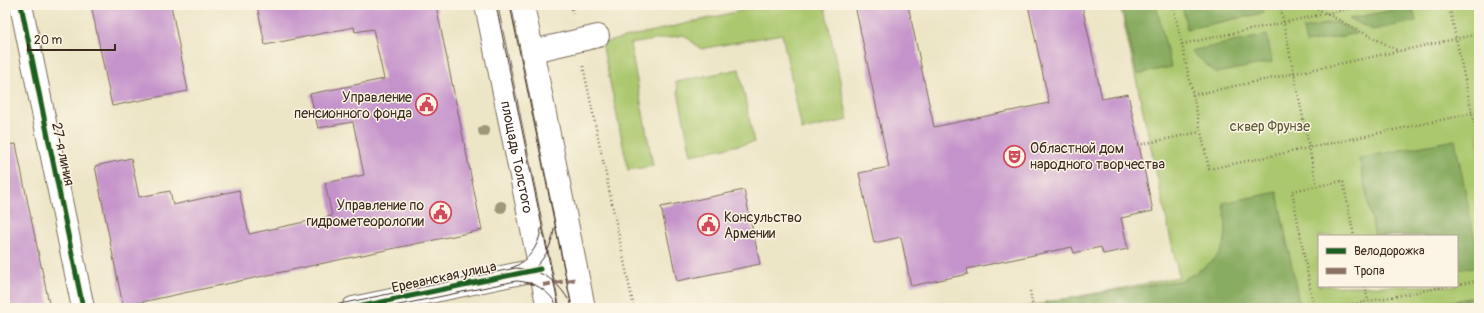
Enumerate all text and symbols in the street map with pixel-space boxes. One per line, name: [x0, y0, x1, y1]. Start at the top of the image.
scale bar: [28, 26, 115, 52]
text: 20 m: [34, 33, 63, 48]
place label: Управление пенсионного фонда: [294, 89, 412, 122]
public building icon: Управление пенсионного фонда: [414, 92, 440, 118]
street label: площадь Толстого: [497, 99, 537, 215]
park label: сквер Фрунзе: [1230, 118, 1310, 135]
street label: 27-я линия: [48, 121, 78, 187]
place label: Областной дом народного творчества: [1030, 140, 1165, 173]
theatre icon: Областной дом народного творчества: [1001, 143, 1027, 169]
place label: Управление по гидрометеорологии: [307, 197, 424, 230]
public building icon: Управление по гидрометеорологии: [427, 200, 453, 226]
place label: Консульство Армении: [724, 209, 802, 242]
public building icon: Консульство Армении: [695, 212, 721, 238]
legend: [1318, 235, 1458, 287]
text: Велодорожка: [1354, 244, 1425, 259]
street label: Ереванская улица: [390, 258, 498, 296]
text: Тропа: [1354, 264, 1385, 279]

